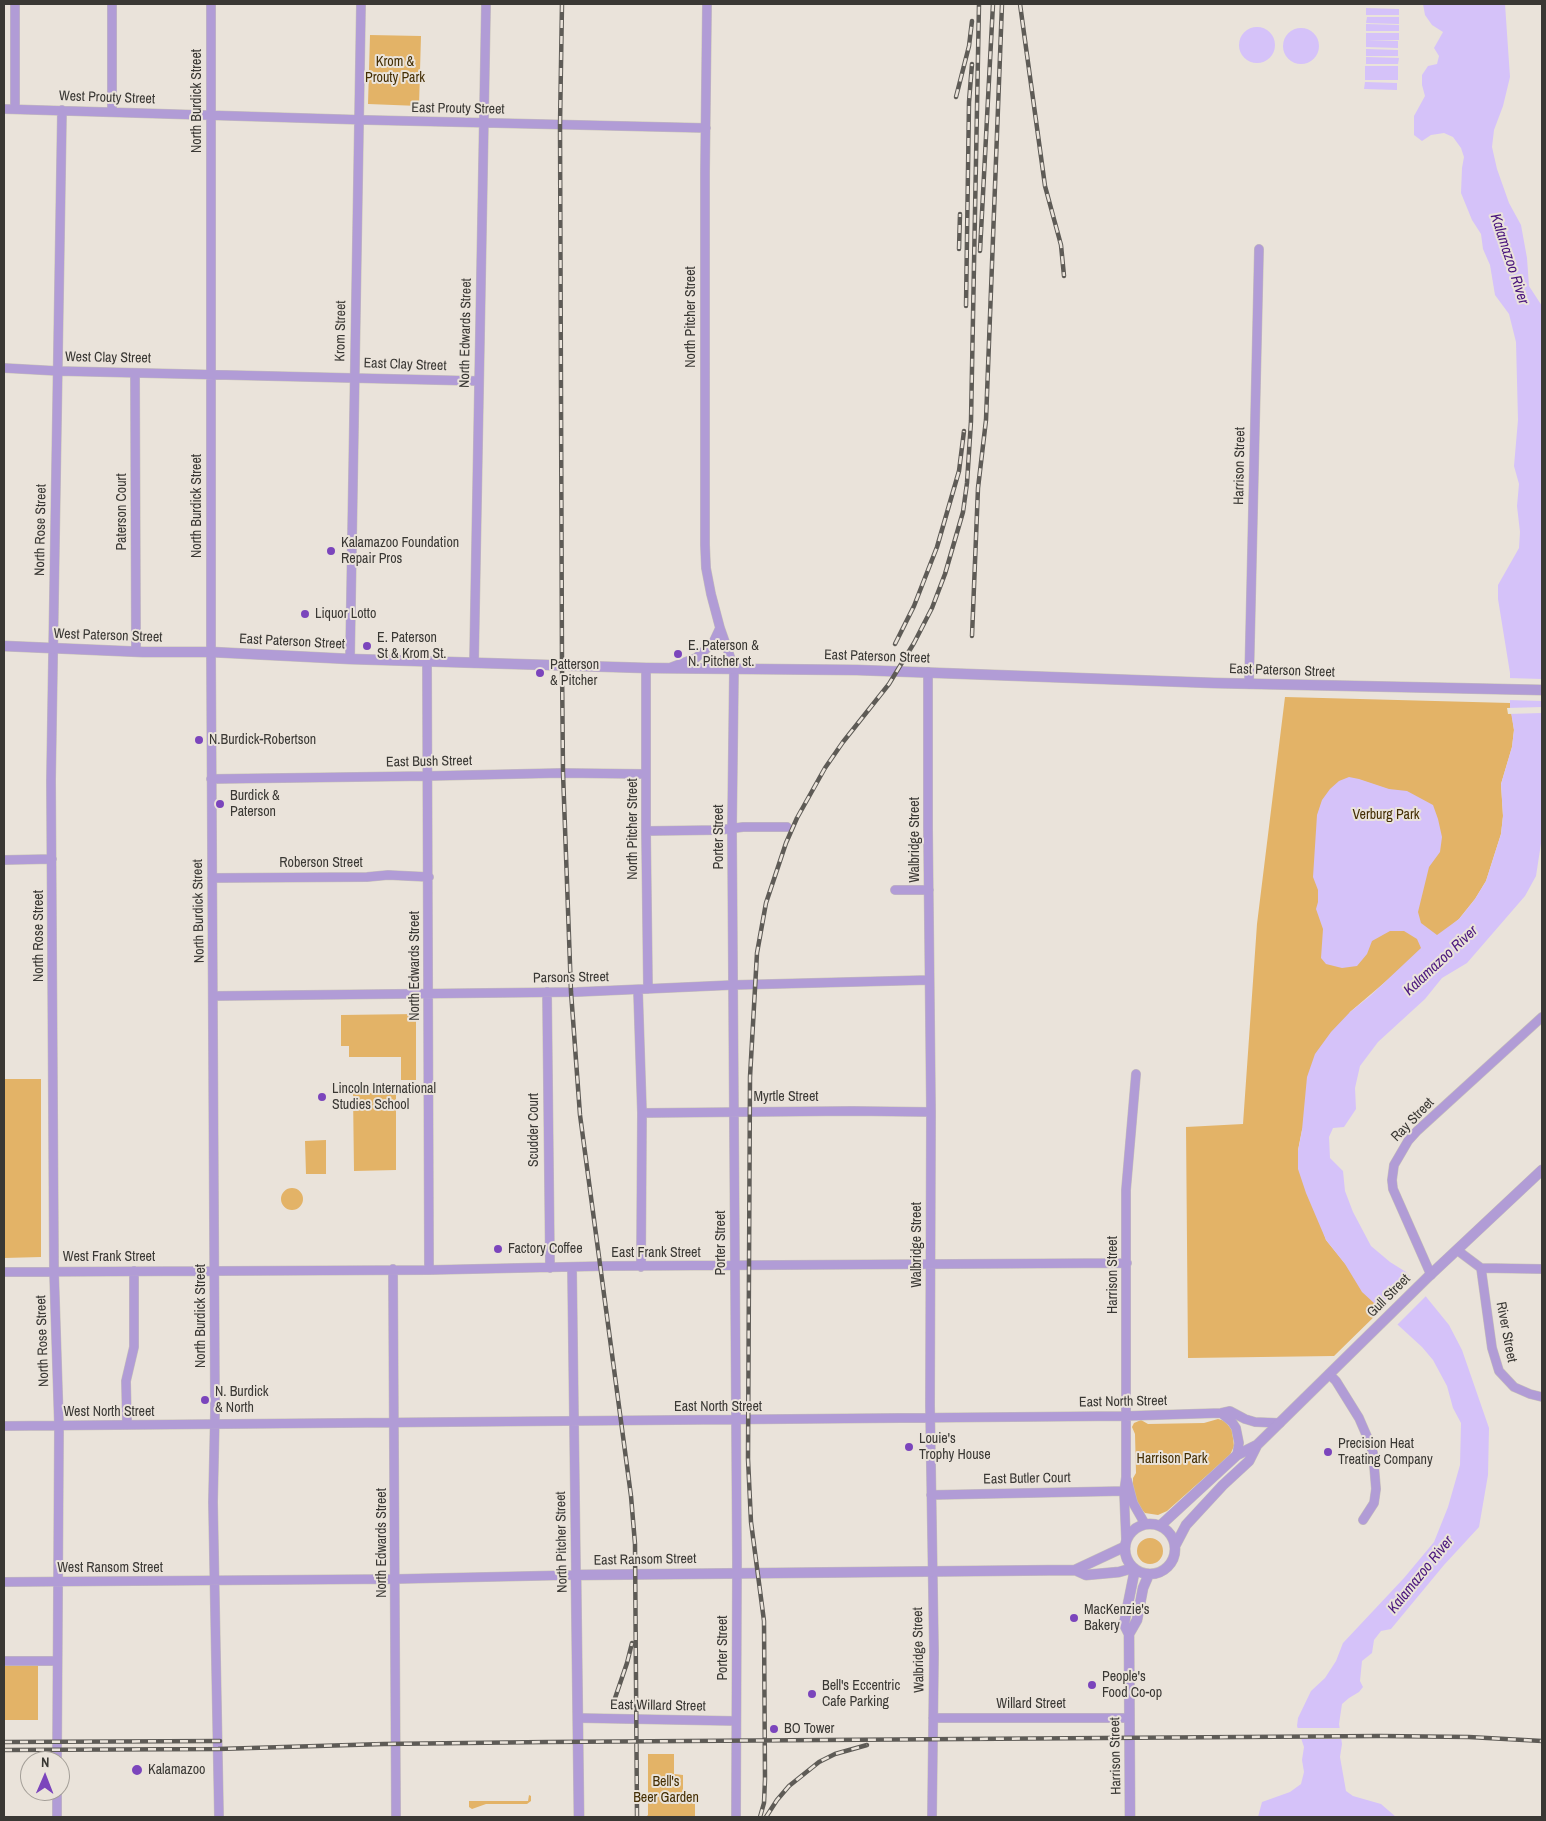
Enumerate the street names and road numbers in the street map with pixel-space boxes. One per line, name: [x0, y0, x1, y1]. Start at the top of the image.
street label: North Burdick Street: [189, 49, 205, 153]
street label: West Prouty Street: [59, 88, 155, 108]
street label: East Prouty Street: [411, 100, 505, 118]
street label: North Pitcher Street: [683, 266, 699, 368]
street label: North Edwards Street: [457, 278, 475, 388]
street label: Krom Street: [332, 300, 350, 362]
street label: West Clay Street: [65, 349, 151, 367]
street label: East Clay Street: [363, 355, 447, 375]
street label: Harrison Street: [1231, 427, 1249, 505]
street label: North Burdick Street: [189, 454, 205, 558]
street label: Paterson Court: [114, 473, 130, 551]
street label: North Rose Street: [32, 484, 50, 576]
street label: West Paterson Street: [53, 626, 163, 646]
street label: East Paterson Street: [239, 631, 345, 653]
street label: East Paterson Street: [824, 647, 930, 667]
street label: East Paterson Street: [1229, 661, 1335, 681]
street label: East Bush Street: [386, 753, 472, 771]
street label: North Pitcher Street: [625, 778, 641, 880]
street label: Walbridge Street: [907, 797, 923, 883]
street label: Porter Street: [711, 804, 727, 870]
street label: Roberson Street: [279, 855, 363, 871]
street label: North Burdick Street: [190, 859, 208, 963]
street label: North Rose Street: [31, 890, 47, 982]
street label: North Edwards Street: [407, 911, 423, 1021]
street label: Parsons Street: [533, 969, 609, 987]
street label: Myrtle Street: [753, 1089, 819, 1105]
street label: Scudder Court: [526, 1093, 542, 1167]
street label: Ray Street: [1388, 1095, 1438, 1145]
street label: Walbridge Street: [909, 1202, 925, 1288]
street label: Porter Street: [713, 1210, 729, 1276]
street label: Harrison Street: [1105, 1236, 1121, 1314]
street label: East Frank Street: [611, 1245, 701, 1261]
street label: West Frank Street: [63, 1249, 155, 1265]
street label: North Burdick Street: [193, 1264, 209, 1368]
street label: Gull Street: [1364, 1271, 1414, 1321]
street label: North Rose Street: [33, 1295, 53, 1387]
street label: River Street: [1492, 1300, 1520, 1364]
street label: East North Street: [1079, 1393, 1167, 1411]
street label: East North Street: [674, 1399, 762, 1415]
street label: West North Street: [63, 1404, 155, 1420]
street label: East Butler Court: [983, 1470, 1071, 1488]
street label: North Edwards Street: [374, 1488, 390, 1598]
street label: North Pitcher Street: [553, 1491, 571, 1593]
street label: East Ransom Street: [593, 1551, 697, 1569]
street label: West Ransom Street: [57, 1560, 163, 1576]
street label: Walbridge Street: [910, 1607, 928, 1693]
street label: Porter Street: [715, 1615, 731, 1681]
street label: Willard Street: [996, 1696, 1066, 1712]
street label: East Willard Street: [610, 1697, 706, 1715]
street label: Harrison Street: [1107, 1717, 1125, 1795]

